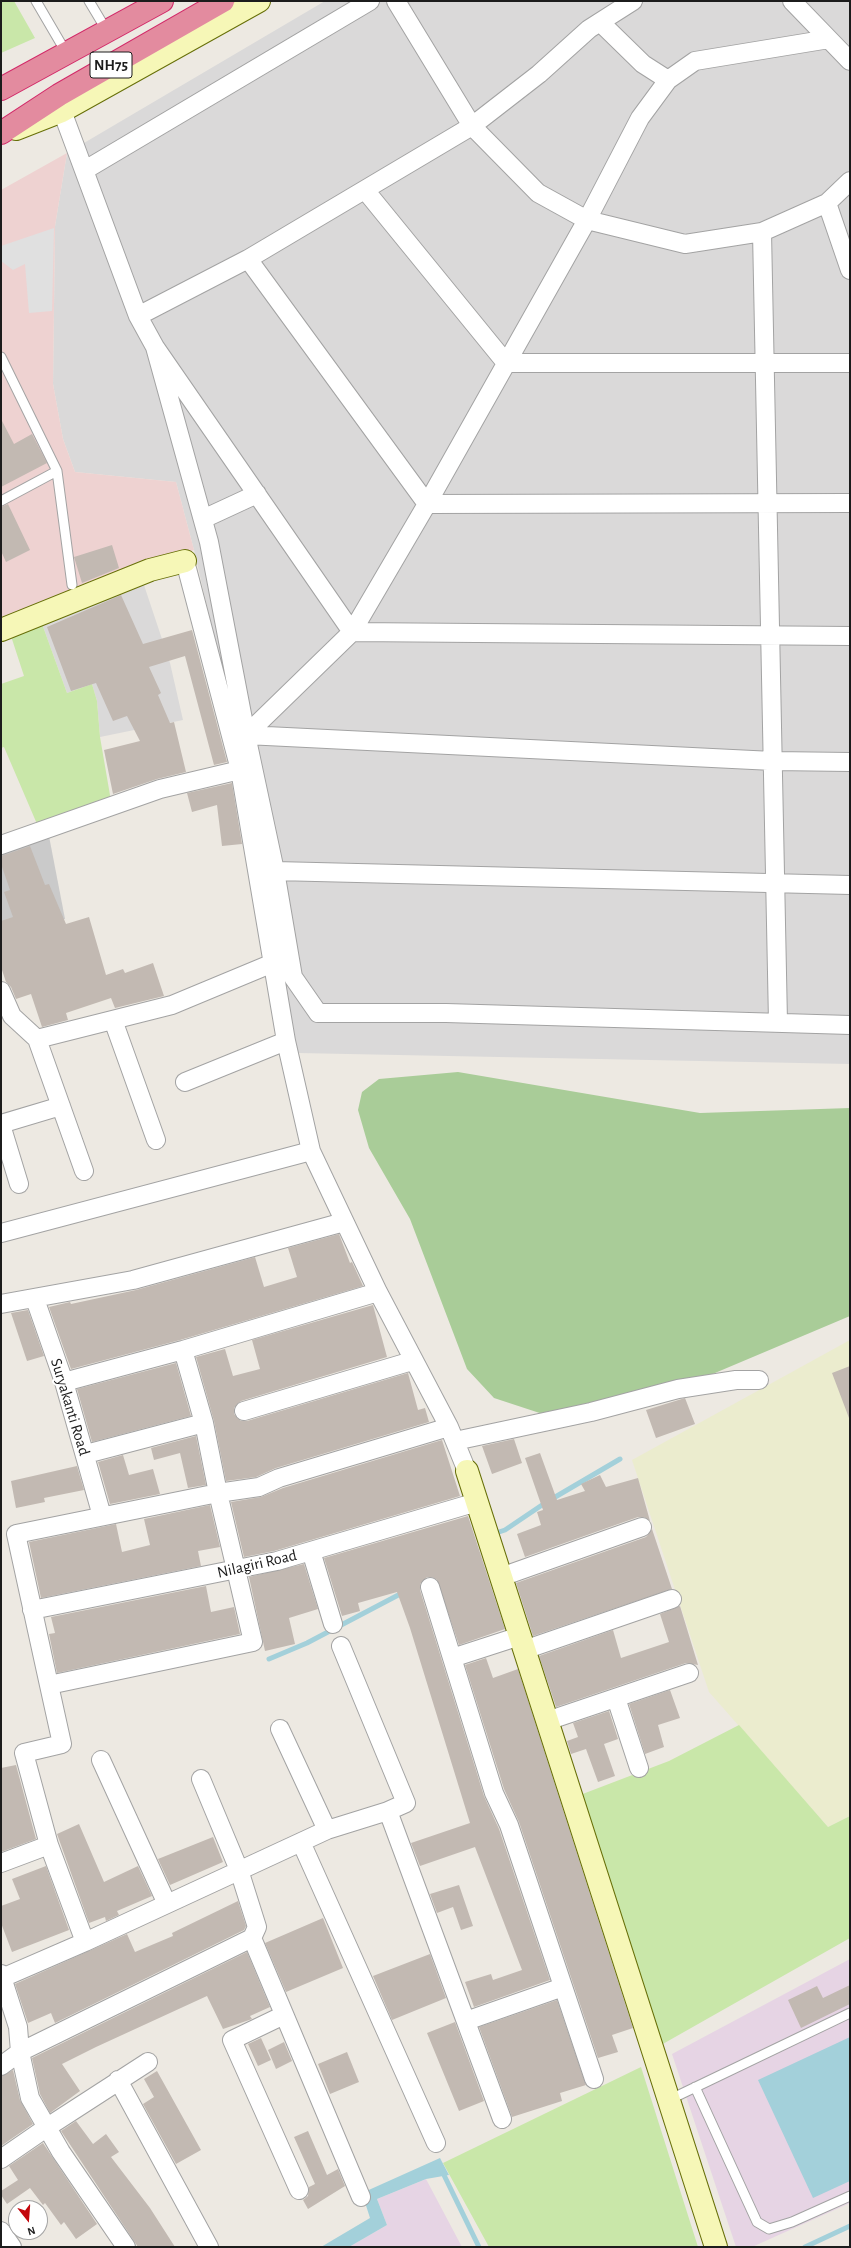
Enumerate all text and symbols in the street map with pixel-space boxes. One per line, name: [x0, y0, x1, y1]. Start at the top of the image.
road number: NH75: [90, 52, 132, 78]
street label: Suryakanti Road: [46, 1356, 94, 1458]
street label: Nilagiri Road: [215, 1546, 299, 1582]
north arrow: [8, 2200, 48, 2240]
text: N: [26, 2225, 37, 2237]

